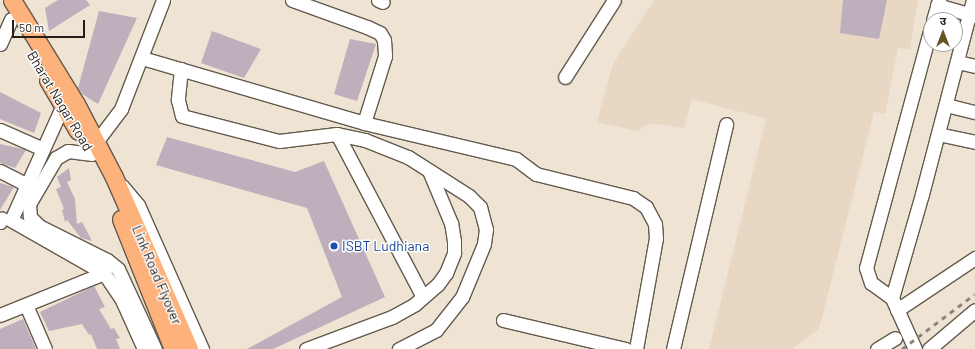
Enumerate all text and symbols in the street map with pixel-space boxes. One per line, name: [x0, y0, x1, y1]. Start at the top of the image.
scale bar: [14, 12, 87, 38]
north arrow: [923, 12, 963, 52]
text: उ: [940, 14, 946, 27]
text: 50 m: [19, 20, 44, 34]
street label: Bharat Nagar Road: [24, 48, 96, 154]
street label: Link Road Flyover: [128, 223, 186, 327]
place label: ISBT Ludhiana: [342, 238, 429, 254]
marker: ISBT Ludhiana: [329, 241, 339, 251]

